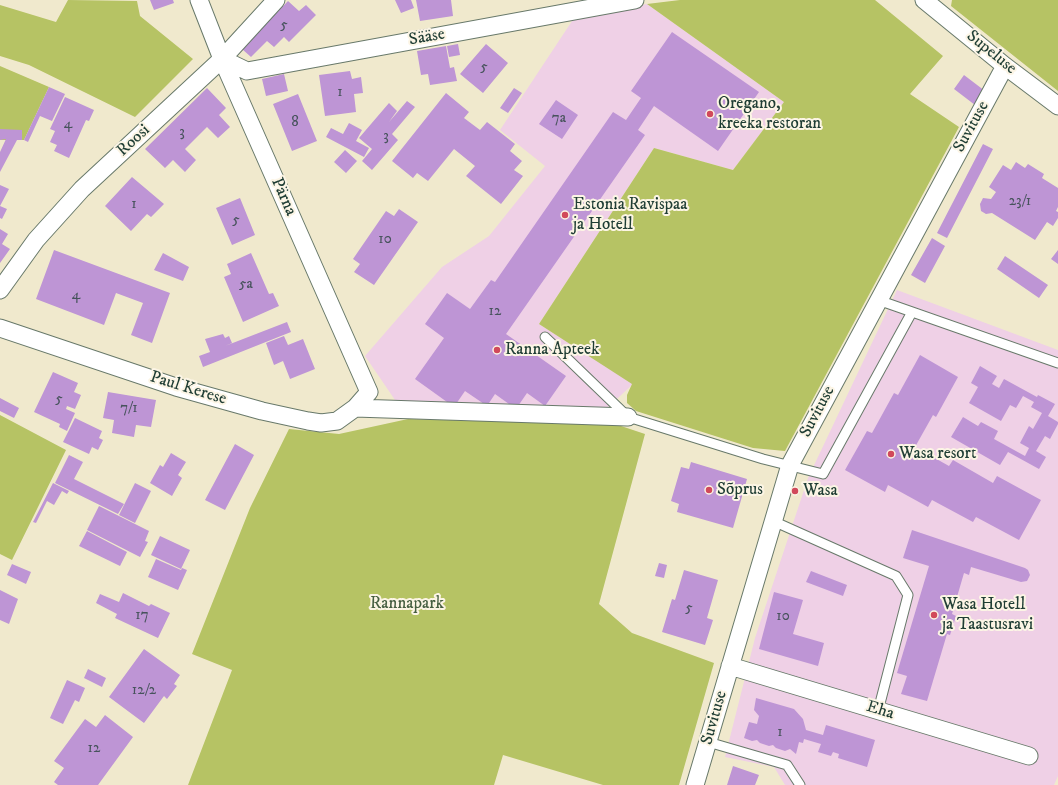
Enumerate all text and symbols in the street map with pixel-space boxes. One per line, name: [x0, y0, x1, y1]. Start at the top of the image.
house number: 5: [280, 17, 288, 35]
street label: Sääse: [407, 25, 447, 51]
street label: Supeluse: [962, 27, 1020, 79]
house number: 5: [480, 59, 488, 77]
house number: 1: [337, 84, 343, 102]
place label: Oregano, kreeka restoran: [718, 94, 821, 134]
street label: Suvituse: [950, 98, 994, 156]
marker: Oregano, kreeka restoran: [705, 109, 715, 119]
house number: 7a: [552, 110, 566, 128]
house number: 8: [291, 114, 299, 132]
house number: 4: [64, 116, 72, 134]
street label: Roosi: [113, 121, 155, 161]
house number: 3: [179, 124, 185, 142]
house number: 3: [383, 128, 389, 146]
street label: Pärna: [266, 175, 300, 219]
house number: 23/1: [1009, 193, 1031, 211]
place label: Estonia Ravispaa ja Hotell: [573, 195, 688, 235]
house number: 1: [131, 196, 137, 214]
marker: Estonia Ravispaa ja Hotell: [560, 210, 570, 220]
house number: 5: [232, 212, 240, 230]
house number: 10: [378, 231, 392, 249]
house number: 5a: [239, 276, 253, 294]
house number: 4: [72, 287, 80, 305]
house number: 12: [489, 303, 501, 321]
place label: Ranna Apteek: [505, 340, 599, 360]
marker: Ranna Apteek: [492, 345, 502, 355]
street label: Paul Kerese: [147, 368, 229, 410]
street label: Suvituse: [796, 383, 840, 441]
house number: 5: [55, 391, 63, 409]
house number: 7/1: [120, 400, 138, 418]
place label: Wasa resort: [899, 444, 976, 464]
marker: Wasa resort: [886, 449, 896, 459]
place label: Sõprus: [717, 480, 763, 500]
place label: Wasa: [803, 481, 838, 501]
marker: Sõprus: [704, 485, 714, 495]
marker: Wasa: [790, 486, 800, 496]
park label: Rannapark: [370, 594, 444, 614]
place label: Wasa Hotell ja Taastusravi: [942, 595, 1033, 635]
house number: 5: [685, 600, 693, 618]
house number: 17: [135, 607, 149, 625]
house number: 10: [776, 608, 790, 626]
marker: Wasa Hotell ja Taastusravi: [929, 610, 939, 620]
house number: 12/2: [132, 682, 156, 700]
street label: Suvituse: [698, 689, 732, 747]
street label: Eha: [864, 697, 896, 725]
house number: 1: [777, 724, 783, 742]
house number: 12: [88, 740, 100, 758]

